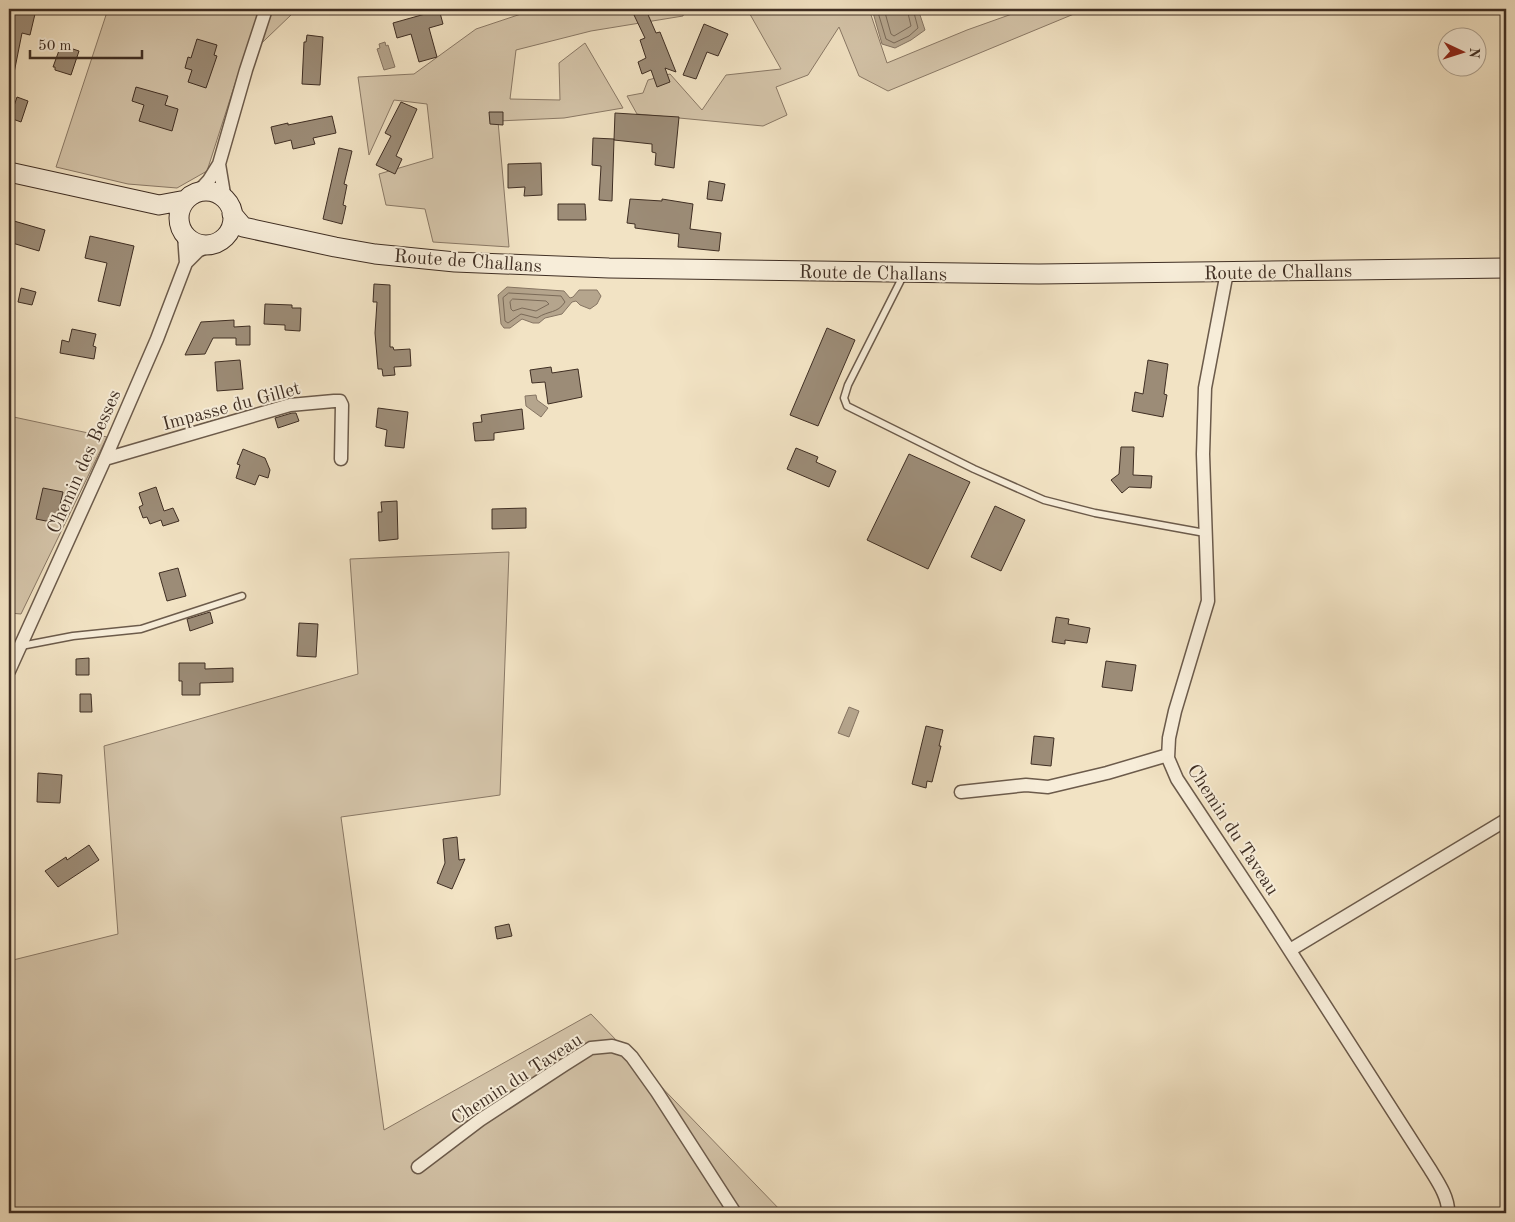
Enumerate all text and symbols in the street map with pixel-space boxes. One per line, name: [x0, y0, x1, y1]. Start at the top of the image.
scale bar: [30, 28, 142, 60]
north arrow: [1438, 28, 1488, 78]
text: 50 m: [38, 39, 72, 54]
text: N: [1467, 47, 1481, 59]
street label: Route de Challans: [393, 248, 543, 277]
street label: Route de Challans: [1204, 263, 1352, 284]
street label: Route de Challans: [799, 264, 947, 285]
street label: Impasse du Gillet: [161, 380, 303, 435]
street label: Chemin des Besses: [45, 387, 126, 537]
street label: Chemin du Taveau: [1183, 762, 1281, 899]
street label: Chemin du Taveau: [449, 1031, 586, 1129]

